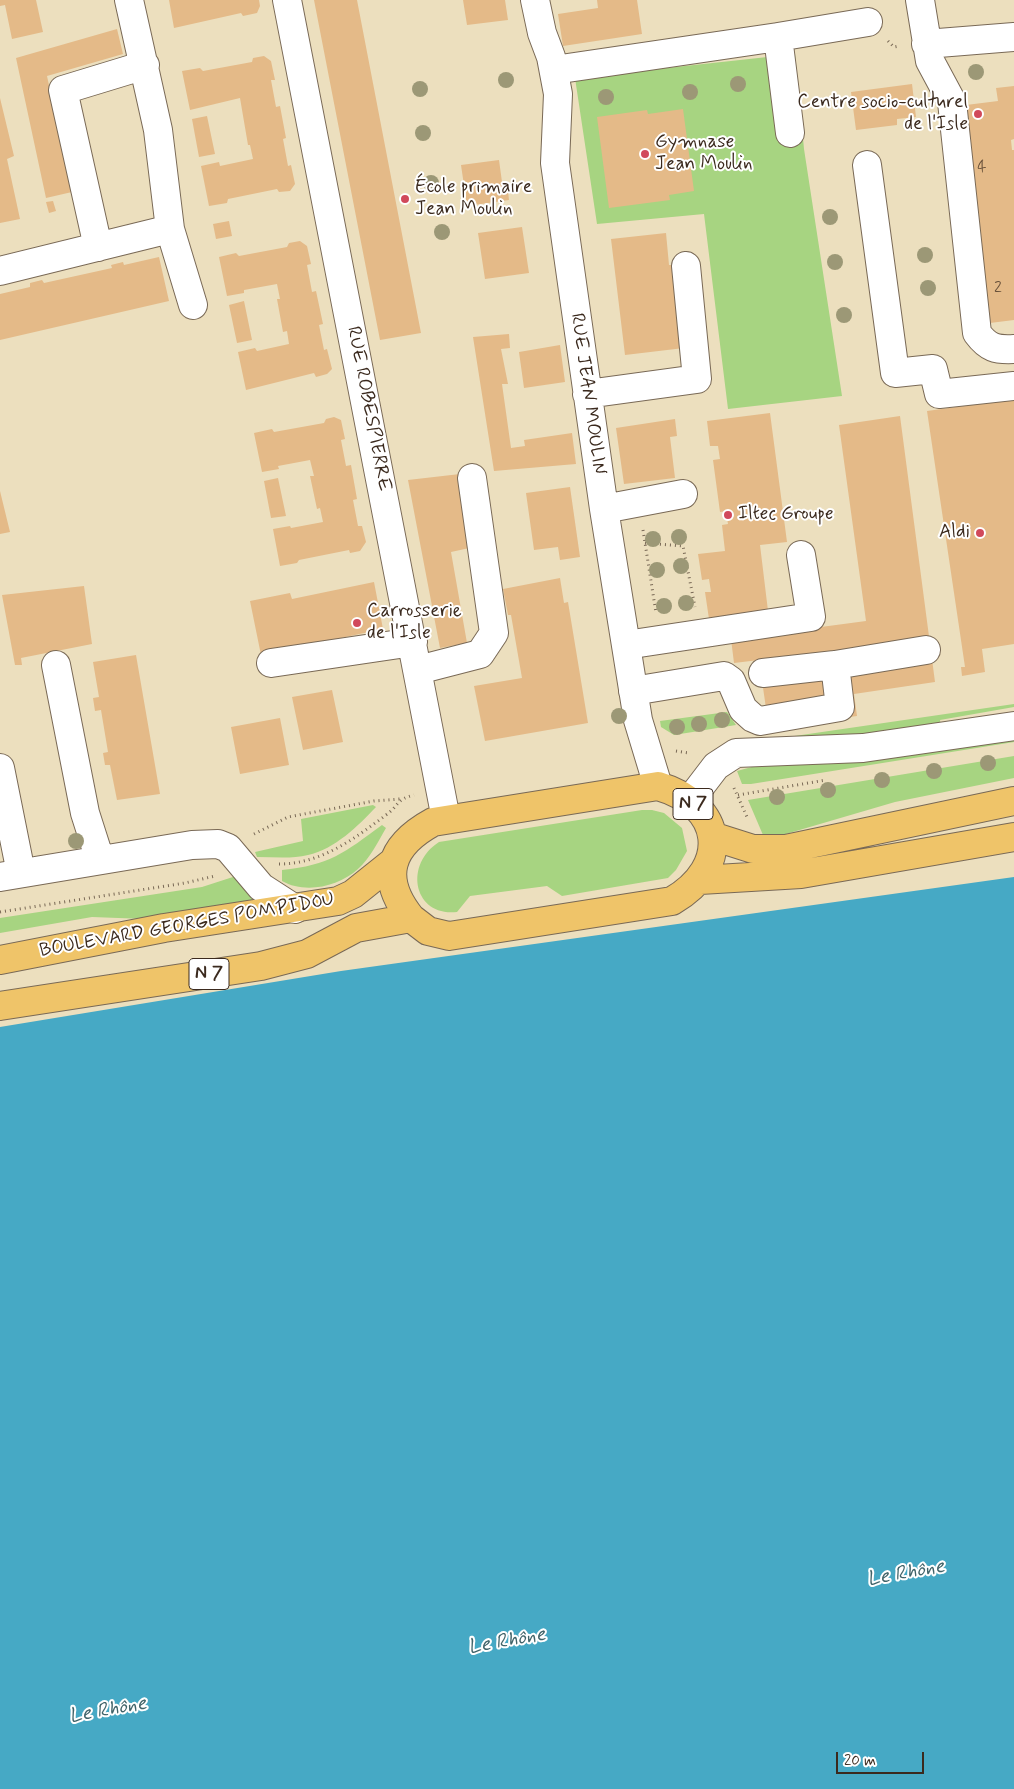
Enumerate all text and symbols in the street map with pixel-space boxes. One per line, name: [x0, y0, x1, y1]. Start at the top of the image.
place label: Centre socio-culturel de l'Isle: [797, 92, 968, 136]
marker: Centre socio-culturel de l'Isle: [972, 108, 984, 120]
place label: Gymnase Jean Moulin: [655, 132, 752, 176]
marker: Gymnase Jean Moulin: [639, 148, 651, 160]
house number: 4: [977, 158, 987, 178]
place label: École primaire Jean Moulin: [415, 177, 532, 221]
marker: École primaire Jean Moulin: [399, 193, 411, 205]
house number: 2: [994, 279, 1002, 299]
street label: RUE JEAN MOULIN: [564, 312, 610, 476]
street label: RUE ROBESPIERRE: [341, 325, 395, 493]
place label: Iltec Groupe: [738, 504, 833, 526]
marker: Iltec Groupe: [722, 509, 734, 521]
place label: Aldi: [939, 522, 970, 544]
marker: Aldi: [974, 527, 986, 539]
place label: Carrosserie de l'Isle: [367, 601, 462, 645]
marker: Carrosserie de l'Isle: [351, 617, 363, 629]
road number: N 7: [673, 789, 713, 820]
street label: BOULEVARD GEORGES POMPIDOU: [38, 889, 336, 963]
road number: N 7: [189, 959, 229, 990]
water label: Le Rhône: [865, 1555, 947, 1593]
water label: Le Rhône: [466, 1623, 548, 1661]
water label: Le Rhône: [67, 1692, 149, 1730]
scale bar: [839, 1742, 926, 1774]
text: 20 m: [844, 1751, 876, 1771]

